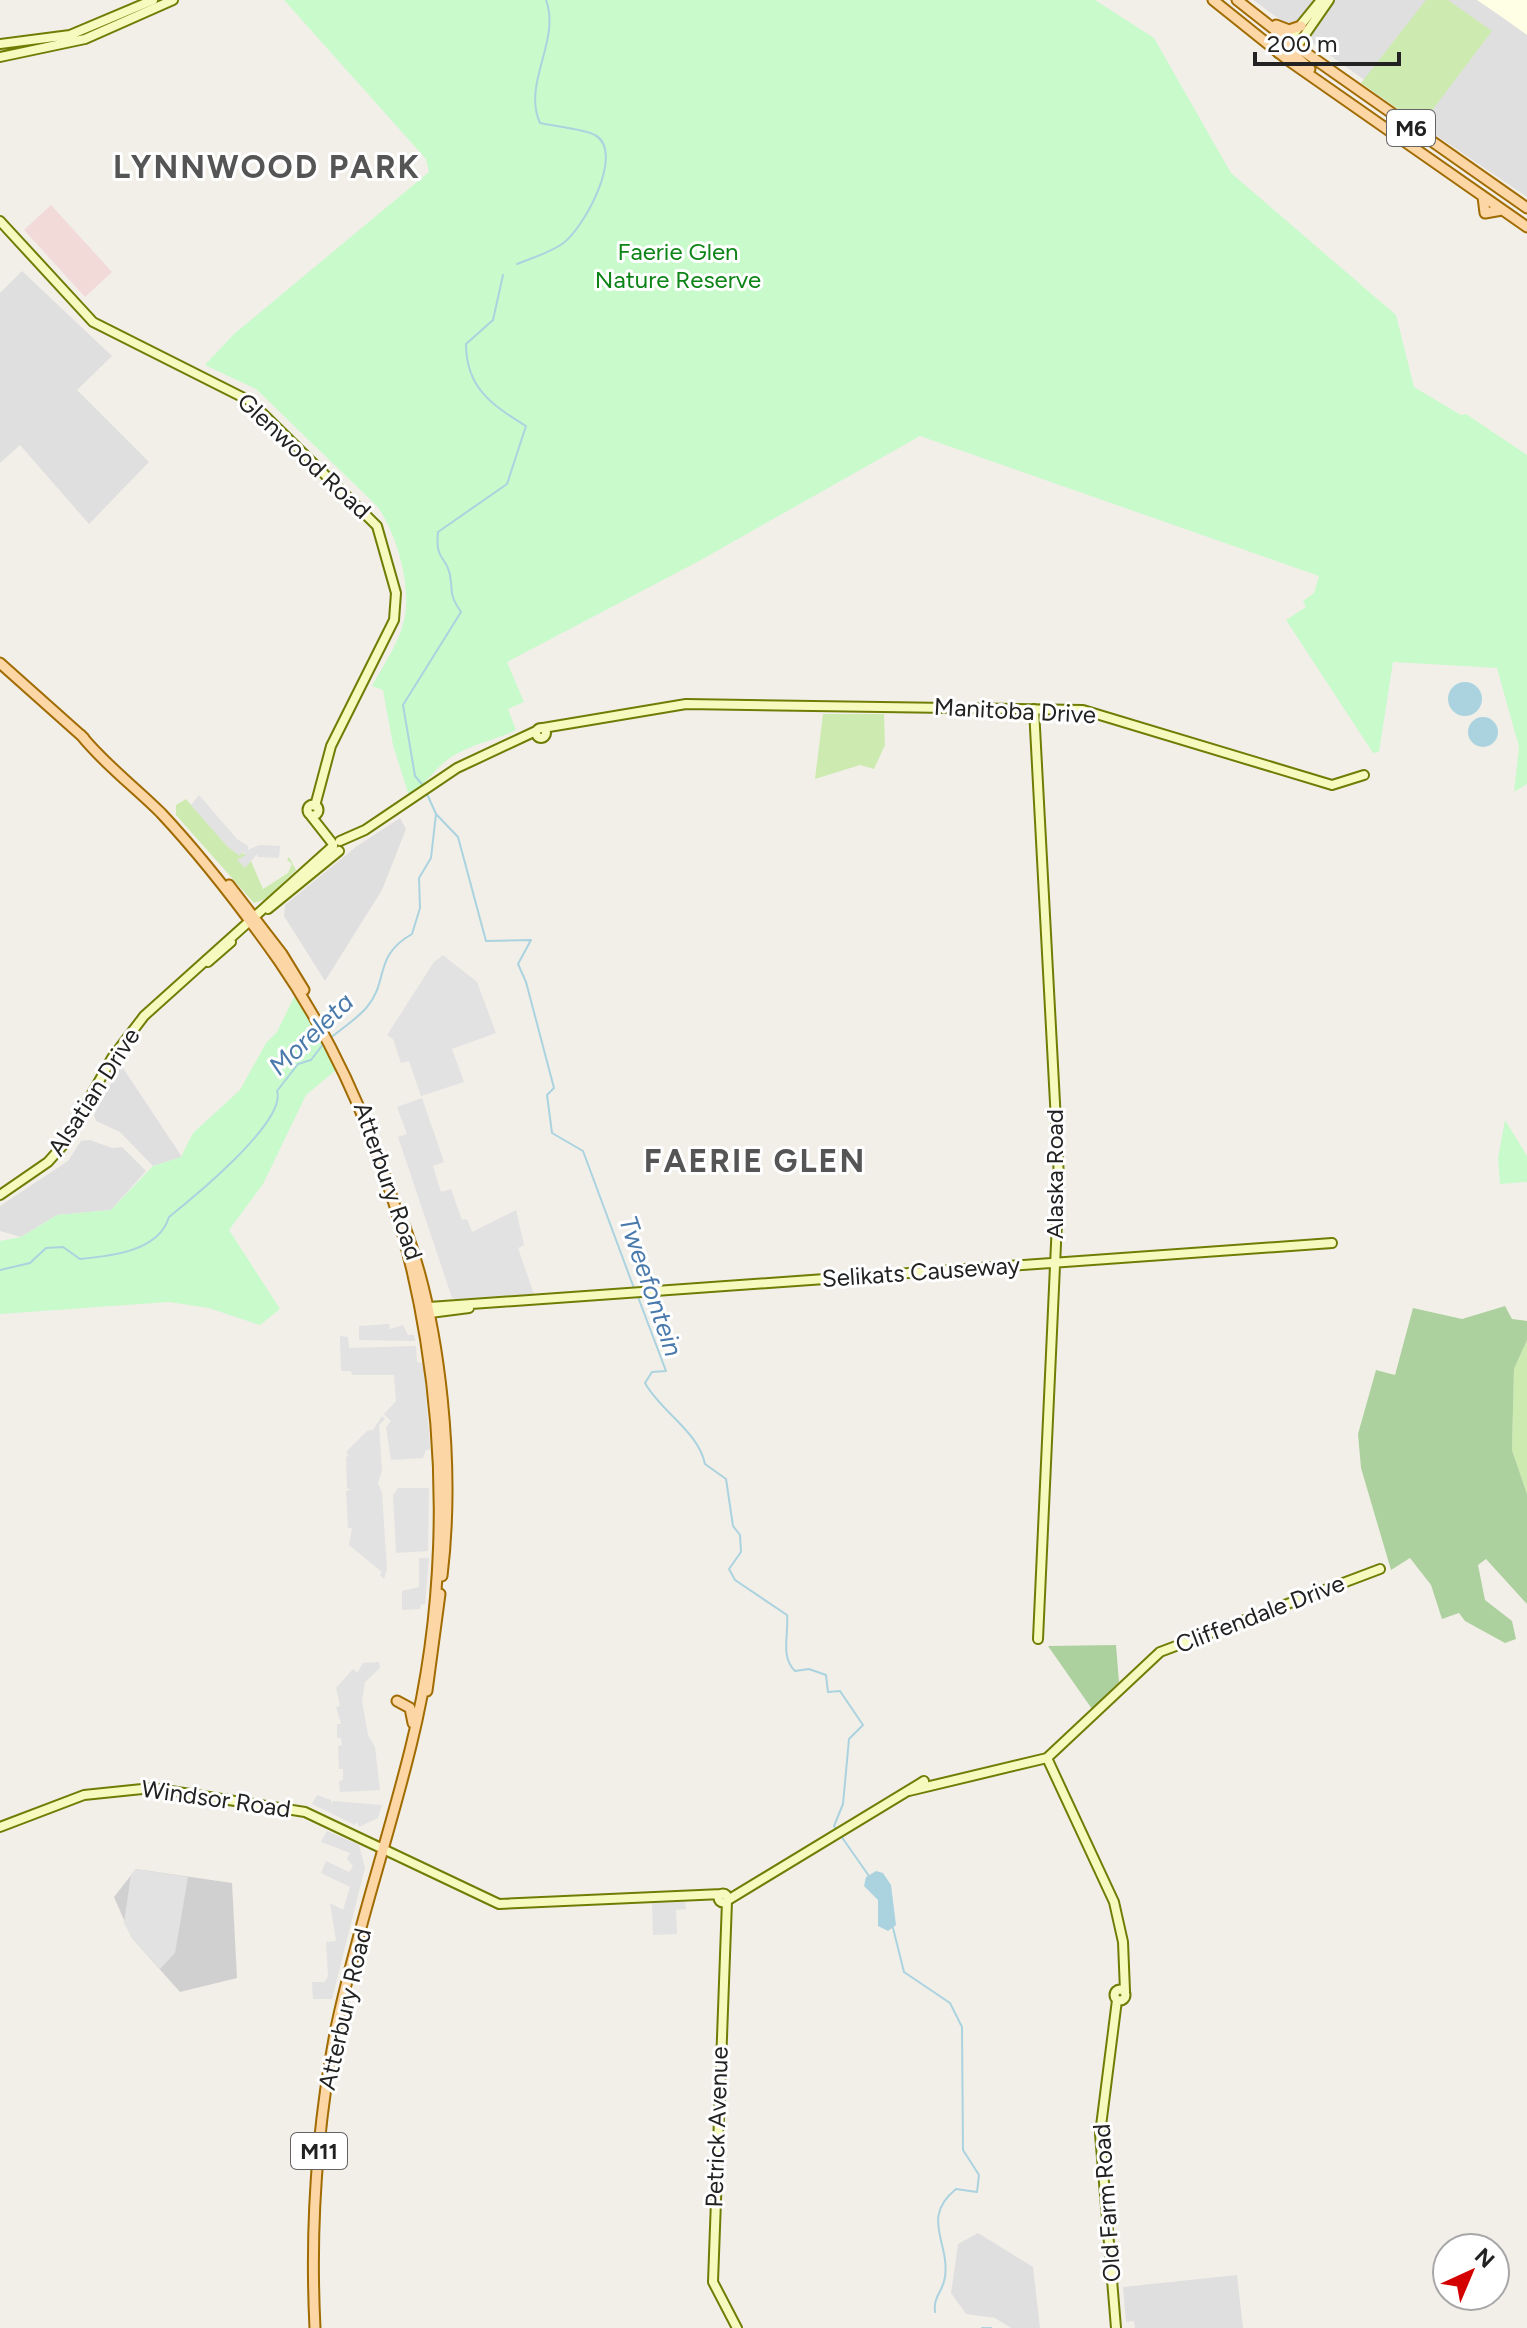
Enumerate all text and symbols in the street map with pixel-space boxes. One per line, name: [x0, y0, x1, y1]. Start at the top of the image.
scale bar: [1255, 16, 1399, 66]
text: 200 m: [1267, 29, 1338, 58]
road number: M6: [1387, 110, 1435, 146]
district label: LYNNWOOD PARK: [113, 148, 421, 186]
park label: Faerie Glen Nature Reserve: [595, 237, 761, 294]
street label: Glenwood Road: [232, 387, 377, 525]
street label: Manitoba Drive: [933, 692, 1097, 729]
water label: Moreleta: [262, 986, 360, 1082]
street label: Alsatian Drive: [41, 1022, 146, 1161]
street label: Atterbury Road: [348, 1098, 429, 1264]
street label: Alaska Road: [1040, 1109, 1069, 1239]
district label: FAERIE GLEN: [644, 1142, 866, 1180]
water label: Tweefontein: [612, 1212, 690, 1360]
street label: Selikats Causeway: [821, 1250, 1021, 1293]
street label: Cliffendale Drive: [1171, 1568, 1348, 1659]
street label: Windsor Road: [140, 1774, 293, 1823]
street label: Atterbury Road: [312, 1925, 377, 2092]
street label: Petrick Avenue: [699, 2046, 734, 2208]
street label: Old Farm Road: [1086, 2123, 1127, 2283]
road number: M11: [291, 2133, 347, 2169]
north arrow: [1431, 2232, 1511, 2312]
text: N: [1469, 2242, 1500, 2274]

